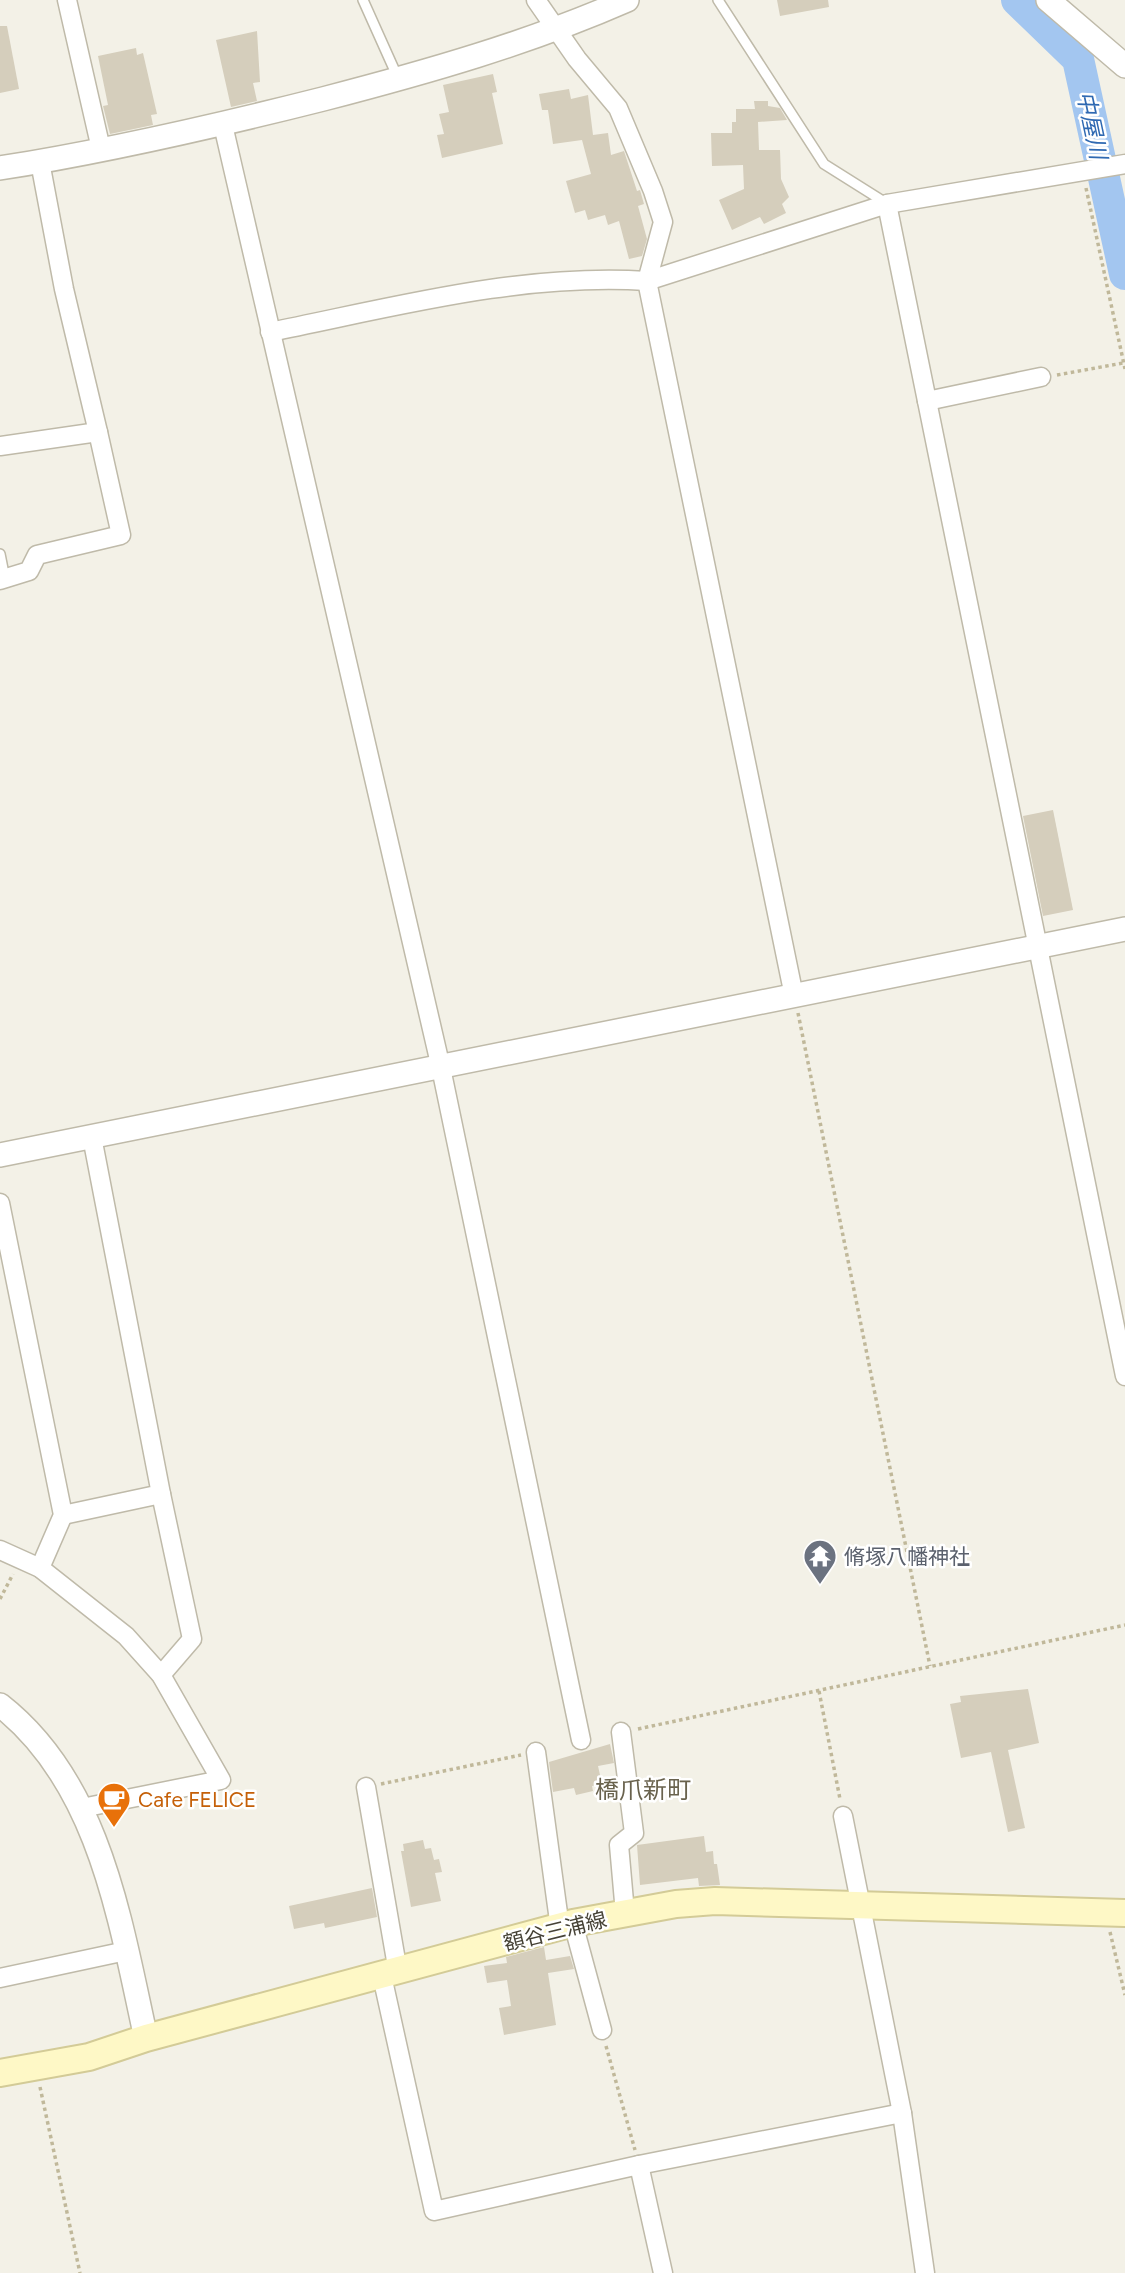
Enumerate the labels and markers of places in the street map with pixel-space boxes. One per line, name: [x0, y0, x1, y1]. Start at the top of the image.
temple icon: 脩塚八幡神社: [801, 1537, 839, 1586]
place label: 脩塚八幡神社: [844, 1544, 970, 1569]
cafe icon: Cafe FELICE: [95, 1780, 133, 1829]
place label: Cafe FELICE: [138, 1787, 256, 1812]

